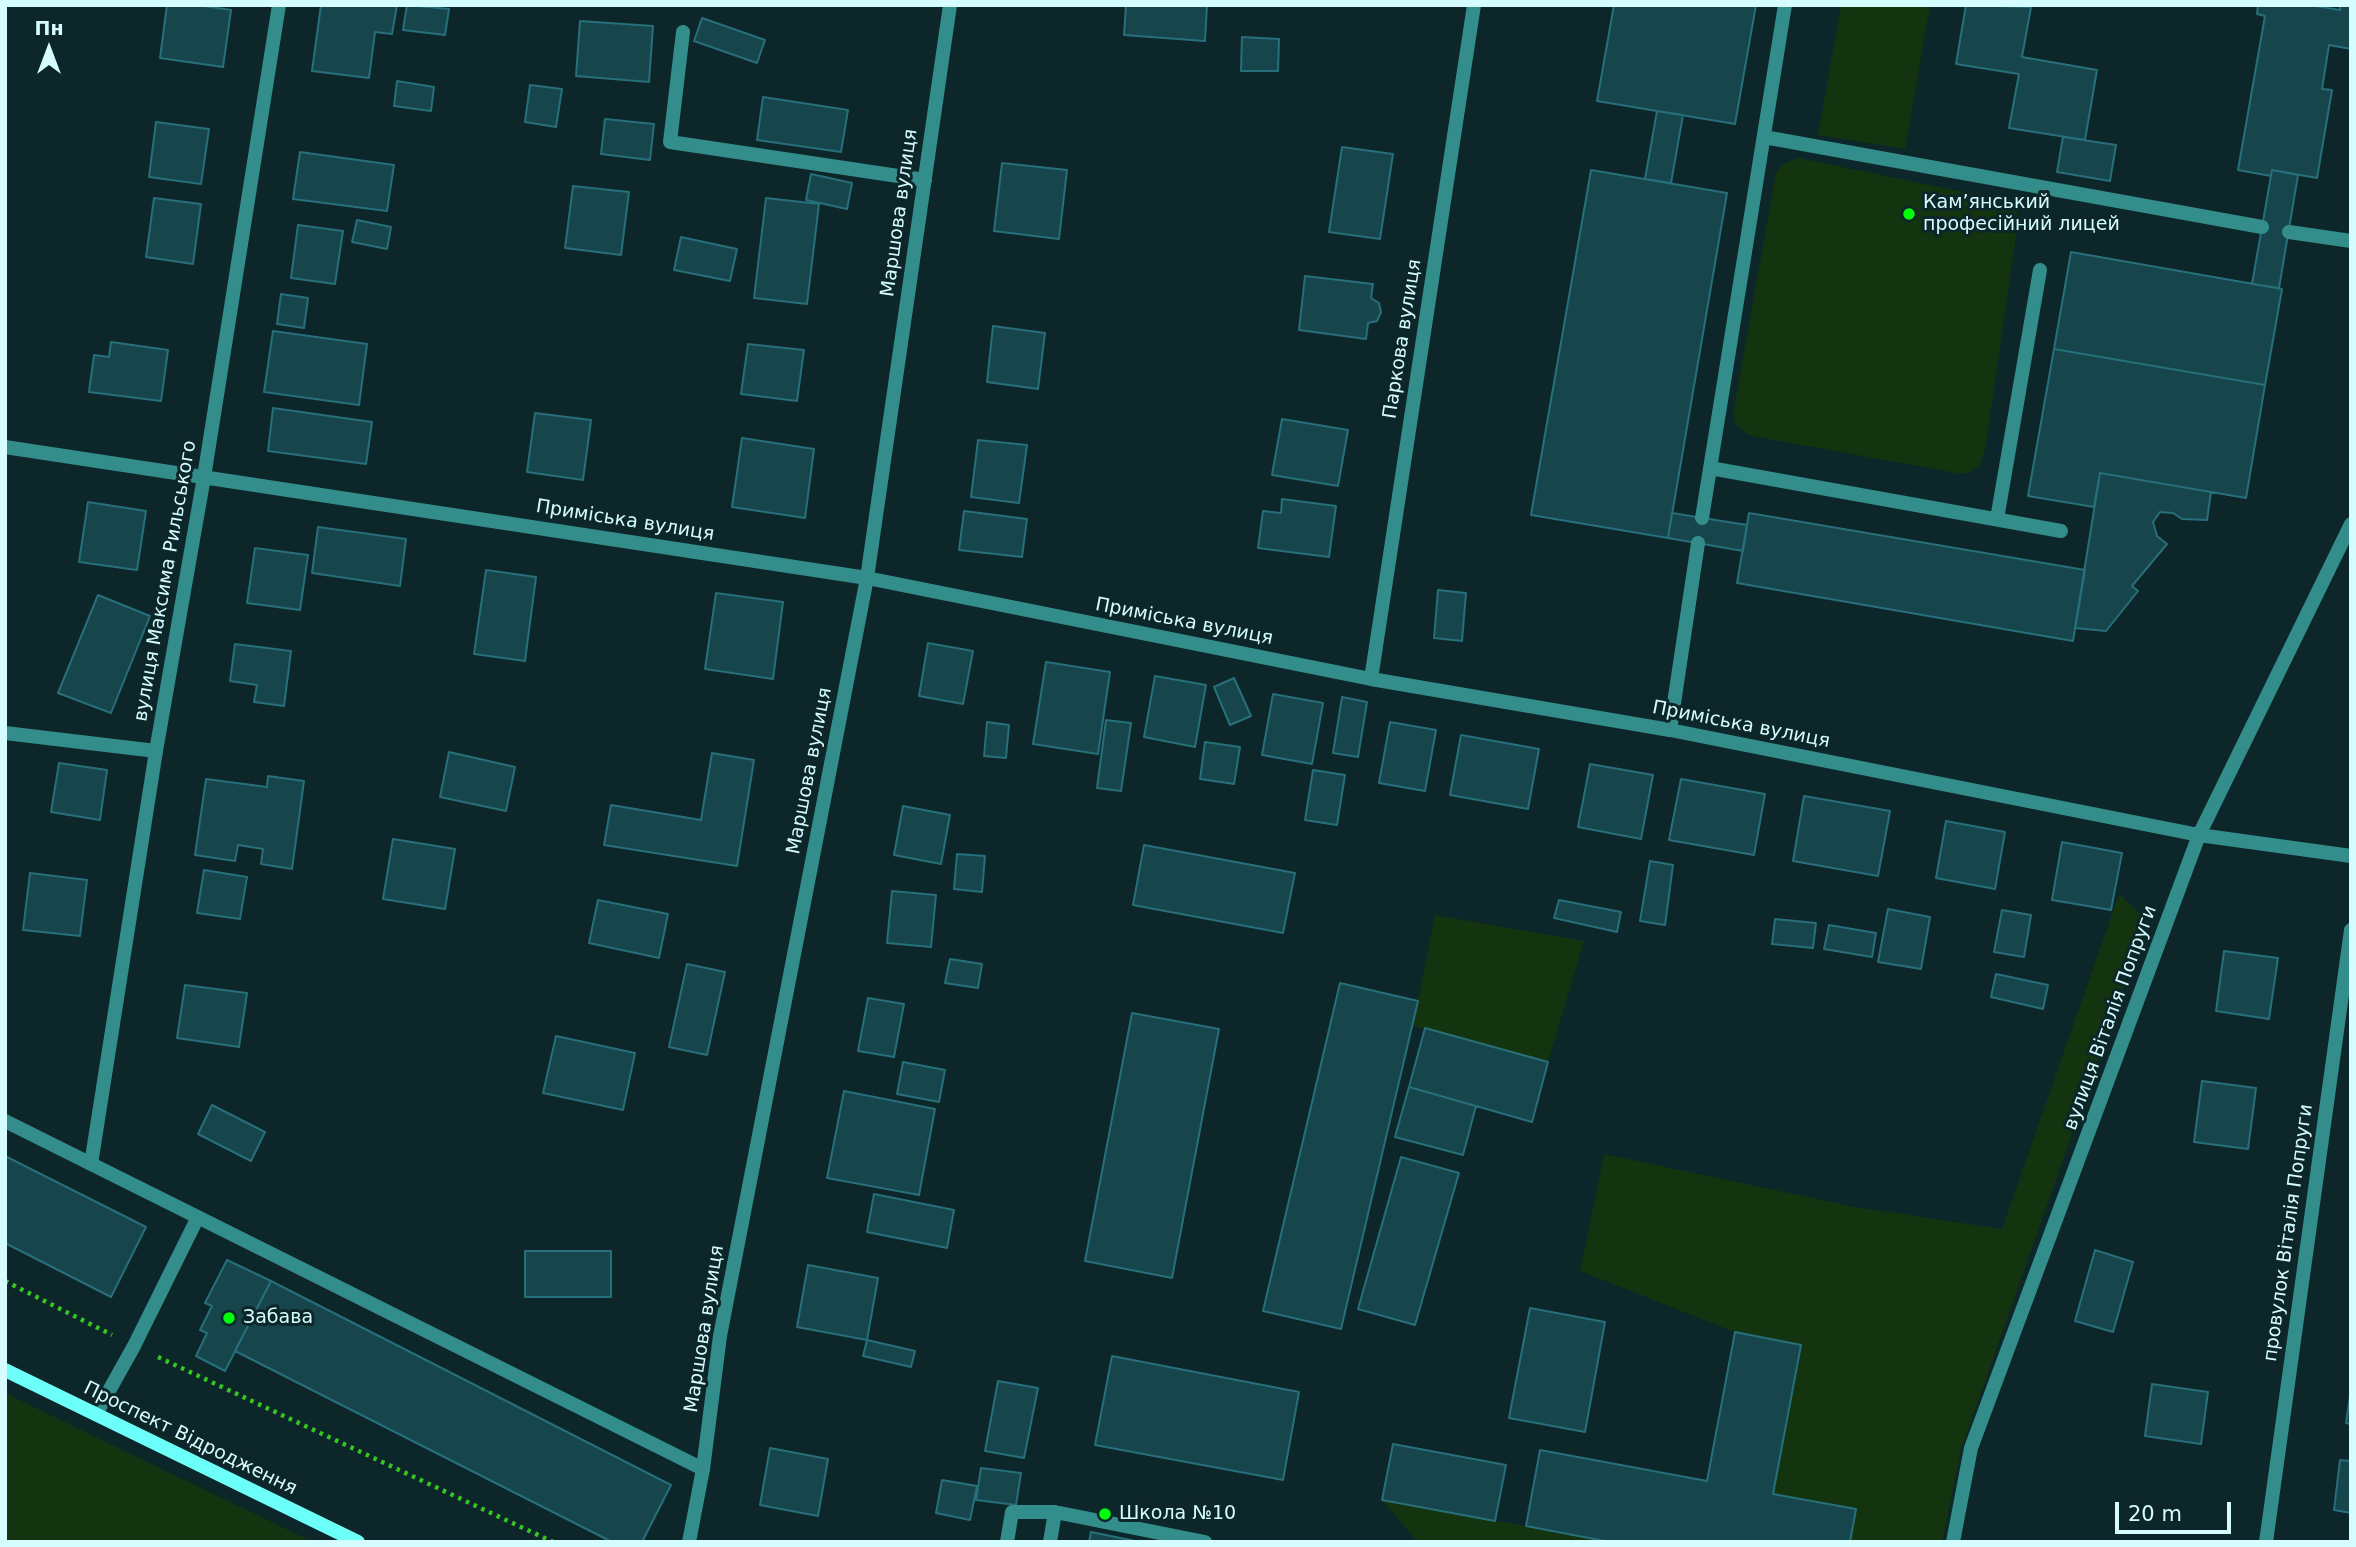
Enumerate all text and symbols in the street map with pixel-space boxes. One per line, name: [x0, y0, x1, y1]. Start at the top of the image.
north arrow: [14, 14, 84, 84]
text: Пн: [34, 17, 64, 39]
street label: Маршова вулиця: [877, 128, 923, 298]
place label: Кам’янський професійний лицей: [1923, 192, 2120, 236]
marker: Кам’янський професійний лицей: [1901, 206, 1917, 222]
street label: Паркова вулиця: [1379, 258, 1427, 420]
street label: вулиця Максима Рильського: [130, 439, 202, 723]
street label: Приміська вулиця: [534, 496, 716, 546]
street label: Приміська вулиця: [1093, 594, 1275, 650]
street label: Маршова вулиця: [783, 686, 837, 856]
street label: Приміська вулиця: [1650, 697, 1832, 753]
street label: вулиця Віталія Попруги: [2060, 903, 2162, 1133]
street label: провулок Віталія Попруги: [2260, 1103, 2318, 1363]
street label: Маршова вулиця: [680, 1244, 730, 1414]
place label: Забава: [243, 1307, 313, 1329]
marker: Забава: [221, 1310, 237, 1326]
street label: Проспект Відродження: [80, 1377, 300, 1501]
scale bar: [2118, 1488, 2234, 1532]
text: 20 m: [2128, 1502, 2182, 1526]
place label: Школа №10: [1119, 1503, 1236, 1525]
marker: Школа №10: [1097, 1506, 1113, 1522]

